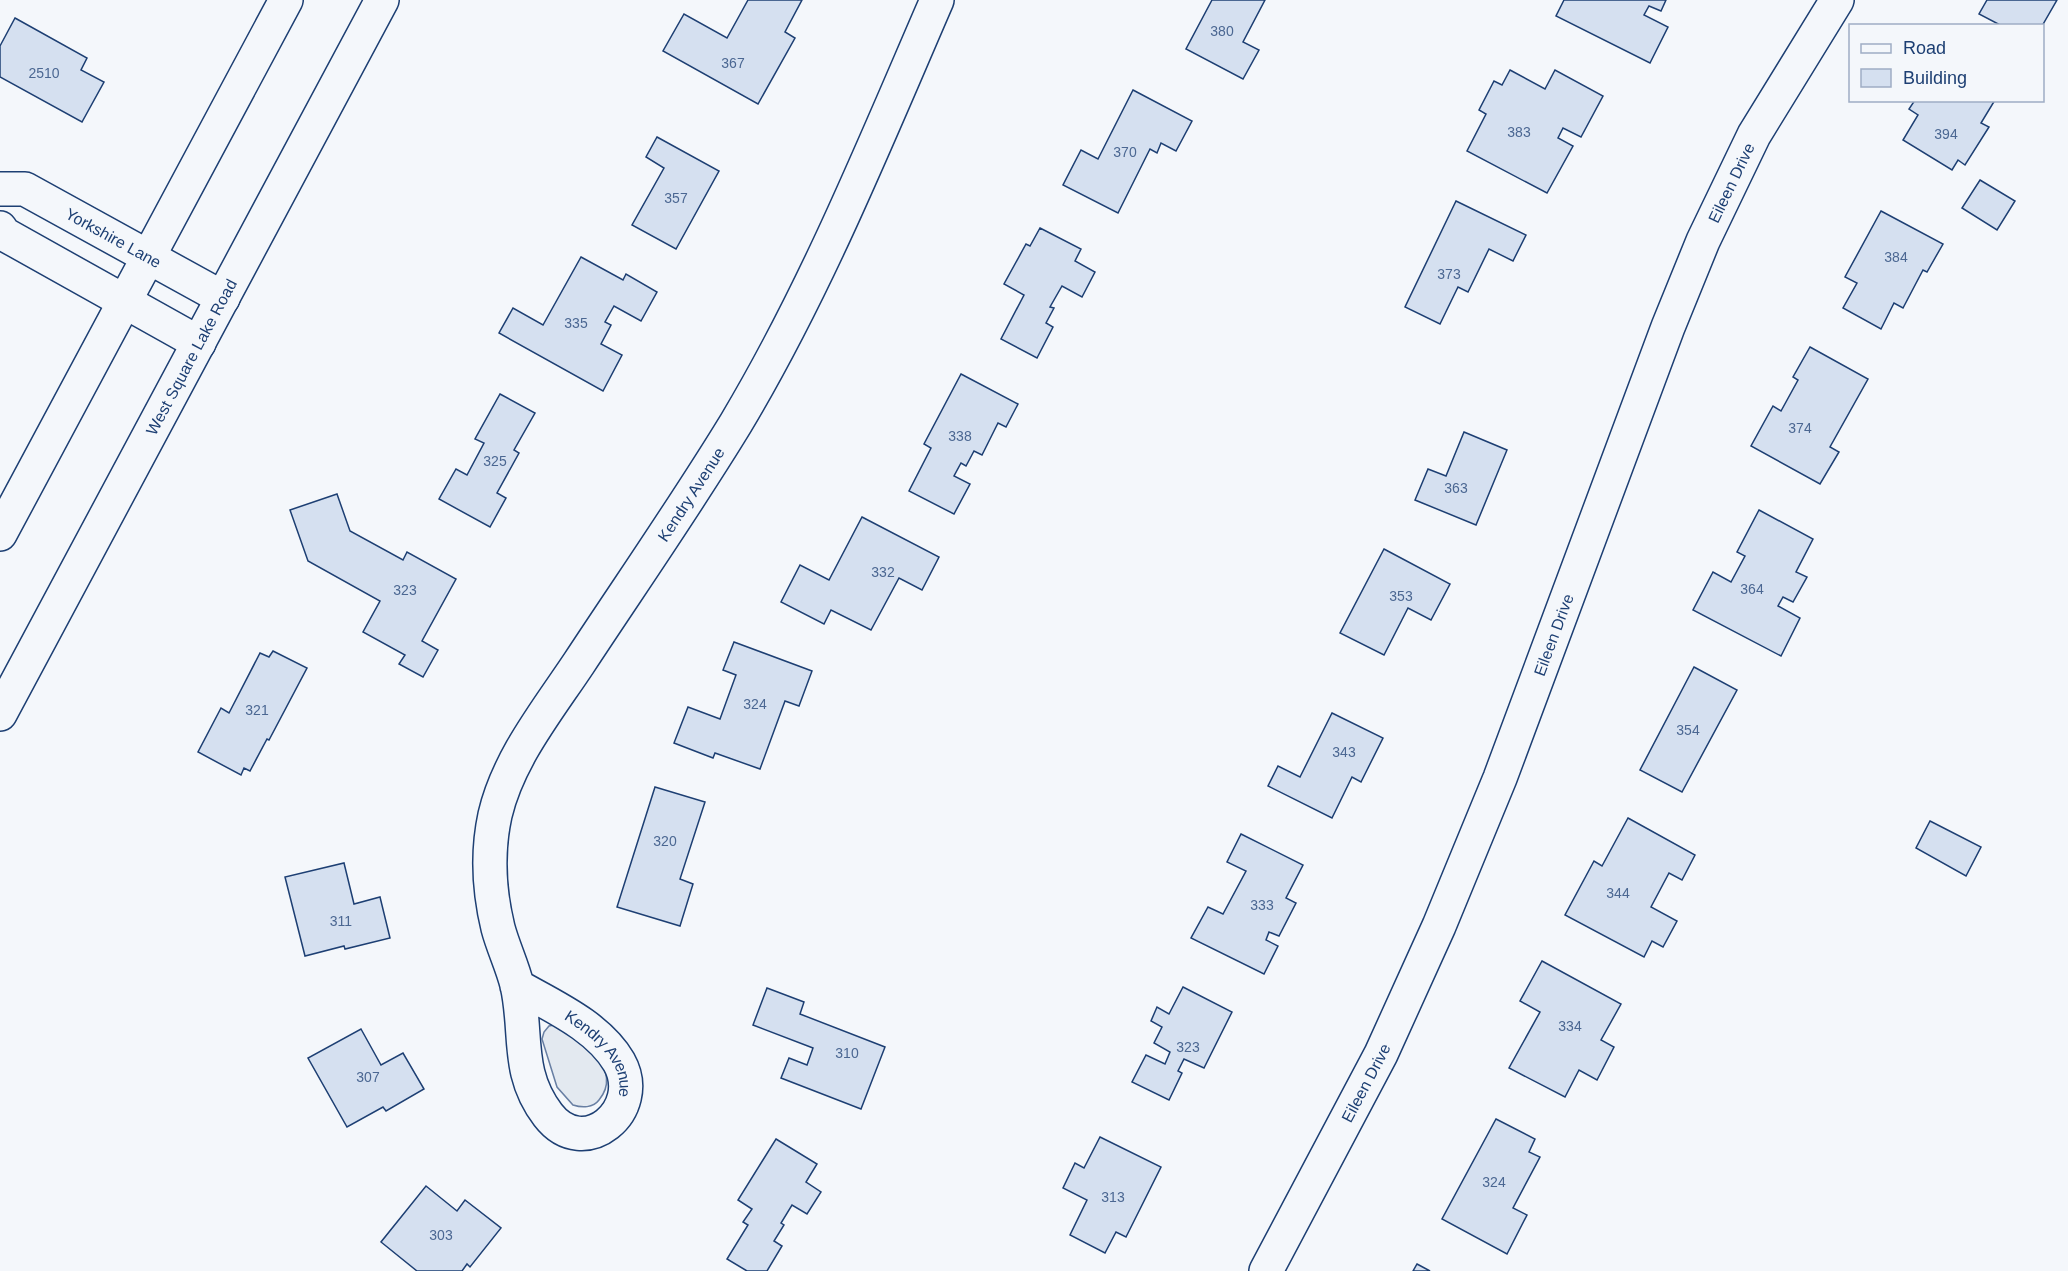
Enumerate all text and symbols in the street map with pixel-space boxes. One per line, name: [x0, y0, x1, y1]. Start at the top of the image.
house number: 380: [1210, 23, 1234, 39]
legend: [1849, 24, 2044, 102]
text: Road: [1903, 38, 1946, 58]
house number: 367: [721, 55, 745, 71]
house number: 2510: [28, 65, 60, 81]
text: Building: [1903, 68, 1967, 88]
house number: 383: [1507, 124, 1531, 140]
house number: 394: [1934, 126, 1958, 142]
street label: Eileen Drive: [1705, 140, 1758, 226]
house number: 370: [1113, 144, 1137, 160]
house number: 357: [664, 190, 688, 206]
street label: Yorkshire Lane: [63, 205, 164, 271]
house number: 384: [1884, 249, 1908, 265]
house number: 373: [1437, 266, 1461, 282]
street label: West Square Lake Road: [143, 276, 240, 438]
house number: 335: [564, 315, 588, 331]
house number: 374: [1788, 420, 1812, 436]
house number: 338: [948, 428, 972, 444]
street label: Kendry Avenue: [655, 444, 728, 545]
house number: 325: [483, 453, 507, 469]
house number: 363: [1444, 480, 1468, 496]
house number: 332: [871, 564, 895, 580]
house number: 364: [1740, 581, 1764, 597]
house number: 323: [393, 582, 417, 598]
house number: 353: [1389, 588, 1413, 604]
street label: Eileen Drive: [1531, 591, 1577, 678]
house number: 324: [743, 696, 767, 712]
house number: 321: [245, 702, 269, 718]
house number: 354: [1676, 722, 1700, 738]
house number: 343: [1332, 744, 1356, 760]
house number: 320: [653, 833, 677, 849]
house number: 344: [1606, 885, 1630, 901]
house number: 333: [1250, 897, 1274, 913]
house number: 311: [330, 913, 352, 929]
street label: Kendry Avenue: [562, 1007, 634, 1098]
house number: 334: [1558, 1018, 1582, 1034]
house number: 323: [1176, 1039, 1200, 1055]
street label: Eileen Drive: [1338, 1041, 1394, 1125]
house number: 310: [835, 1045, 859, 1061]
house number: 307: [356, 1069, 380, 1085]
house number: 324: [1482, 1174, 1506, 1190]
house number: 313: [1101, 1189, 1125, 1205]
house number: 303: [429, 1227, 453, 1243]

